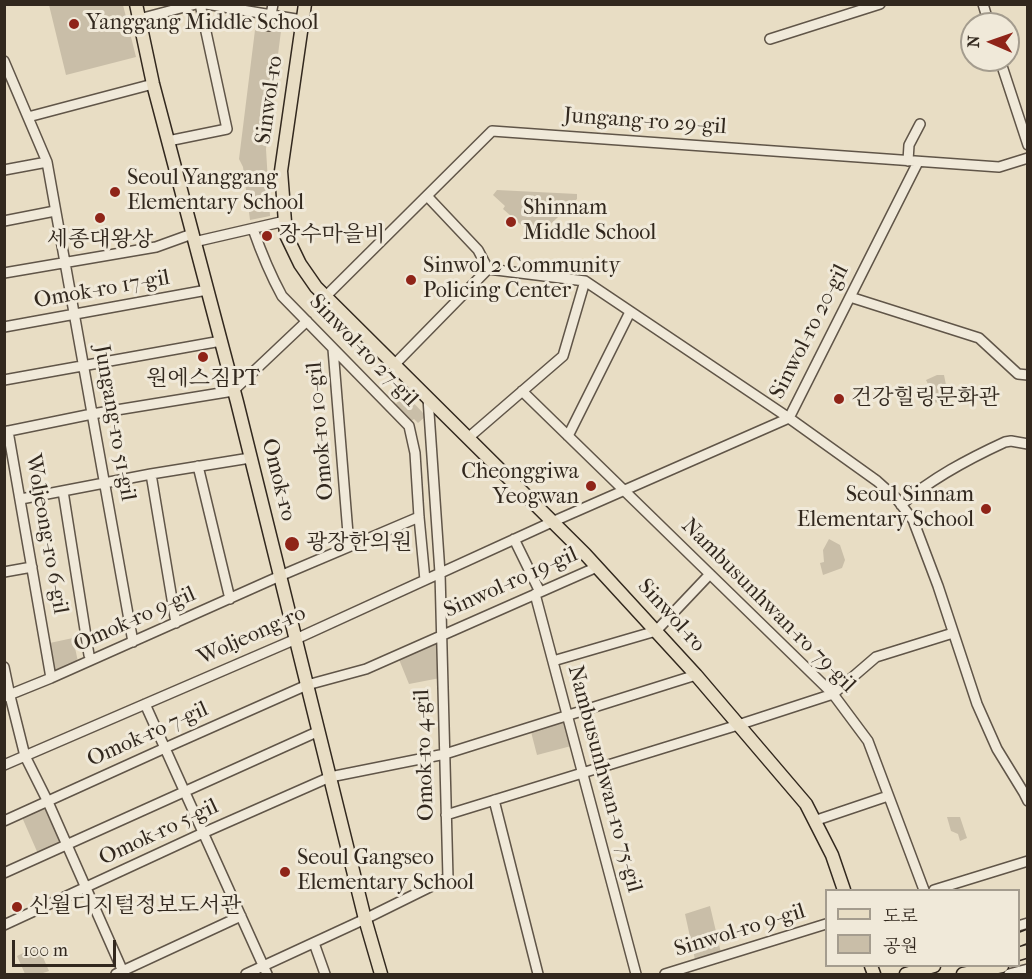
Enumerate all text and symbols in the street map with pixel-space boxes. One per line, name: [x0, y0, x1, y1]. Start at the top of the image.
place label: Yanggang Middle School: [86, 11, 318, 37]
north arrow: [960, 12, 1020, 72]
marker: Yanggang Middle School: [67, 17, 81, 31]
text: N: [964, 35, 983, 48]
street label: Sinwol-ro: [251, 54, 289, 146]
street label: Jungang-ro 29-gil: [563, 103, 727, 141]
place label: Seoul Yanggang Elementary School: [127, 166, 304, 218]
marker: Seoul Yanggang Elementary School: [108, 185, 122, 199]
place label: Shinnam Middle School: [523, 196, 656, 248]
marker: 세종대왕상: [93, 211, 107, 225]
marker: Shinnam Middle School: [504, 215, 518, 229]
place label: 장수마을비: [279, 223, 385, 249]
place label: 세종대왕상: [47, 228, 153, 254]
marker: 장수마을비: [260, 229, 274, 243]
place label: Sinwol 2 Community Policing Center: [423, 254, 620, 306]
street label: Sinwol-ro 20-gil: [765, 260, 855, 404]
street label: Omok-ro 17-gil: [32, 265, 172, 315]
marker: Sinwol 2 Community Policing Center: [404, 273, 418, 287]
street label: Sinwol-ro 27-gil: [303, 289, 423, 413]
street label: Jungang-ro 51-gil: [87, 343, 141, 503]
marker: 원에스짐PT: [196, 350, 210, 364]
street label: Omok-ro 10-gil: [302, 361, 340, 501]
place label: 원에스짐PT: [146, 367, 260, 393]
place label: 건강힐링문화관: [851, 386, 1000, 412]
marker: 건강힐링문화관: [832, 392, 846, 406]
street label: Omok-ro: [255, 436, 301, 524]
street label: Woljeong-ro 6-gil: [19, 452, 73, 616]
place label: Cheonggiwa Yeogwan: [461, 460, 579, 512]
marker: Cheonggiwa Yeogwan: [584, 479, 598, 493]
place label: Seoul Sinnam Elementary School: [797, 483, 974, 534]
marker: Seoul Sinnam Elementary School: [979, 502, 993, 516]
street label: Nambusunhwan-ro 79-gil: [675, 513, 861, 699]
place label: 광장한의원: [306, 531, 412, 557]
marker: 광장한의원: [283, 535, 301, 553]
street label: Sinwol-ro 19-gil: [440, 542, 582, 624]
street label: Sinwol-ro: [631, 574, 711, 658]
street label: Omok-ro 9-gil: [70, 581, 200, 659]
street label: Woljeong-ro: [194, 601, 310, 671]
street label: Nambusunhwan-ro 75-gil: [561, 663, 647, 895]
street label: Omok-ro 4-gil: [410, 689, 440, 821]
street label: Omok-ro 7-gil: [83, 697, 213, 773]
street label: Omok-ro 5-gil: [95, 794, 223, 872]
place label: Seoul Gangseo Elementary School: [297, 846, 474, 897]
marker: Seoul Gangseo Elementary School: [278, 865, 292, 879]
legend: [825, 889, 1020, 967]
place label: 신월디지털정보도서관: [29, 894, 242, 920]
street label: Sinwol-ro 9-gil: [671, 899, 809, 963]
marker: 신월디지털정보도서관: [10, 900, 24, 914]
text: 도로: [883, 906, 918, 927]
scale bar: [15, 928, 118, 966]
text: 공원: [883, 936, 918, 957]
text: 100 m: [23, 940, 68, 961]

